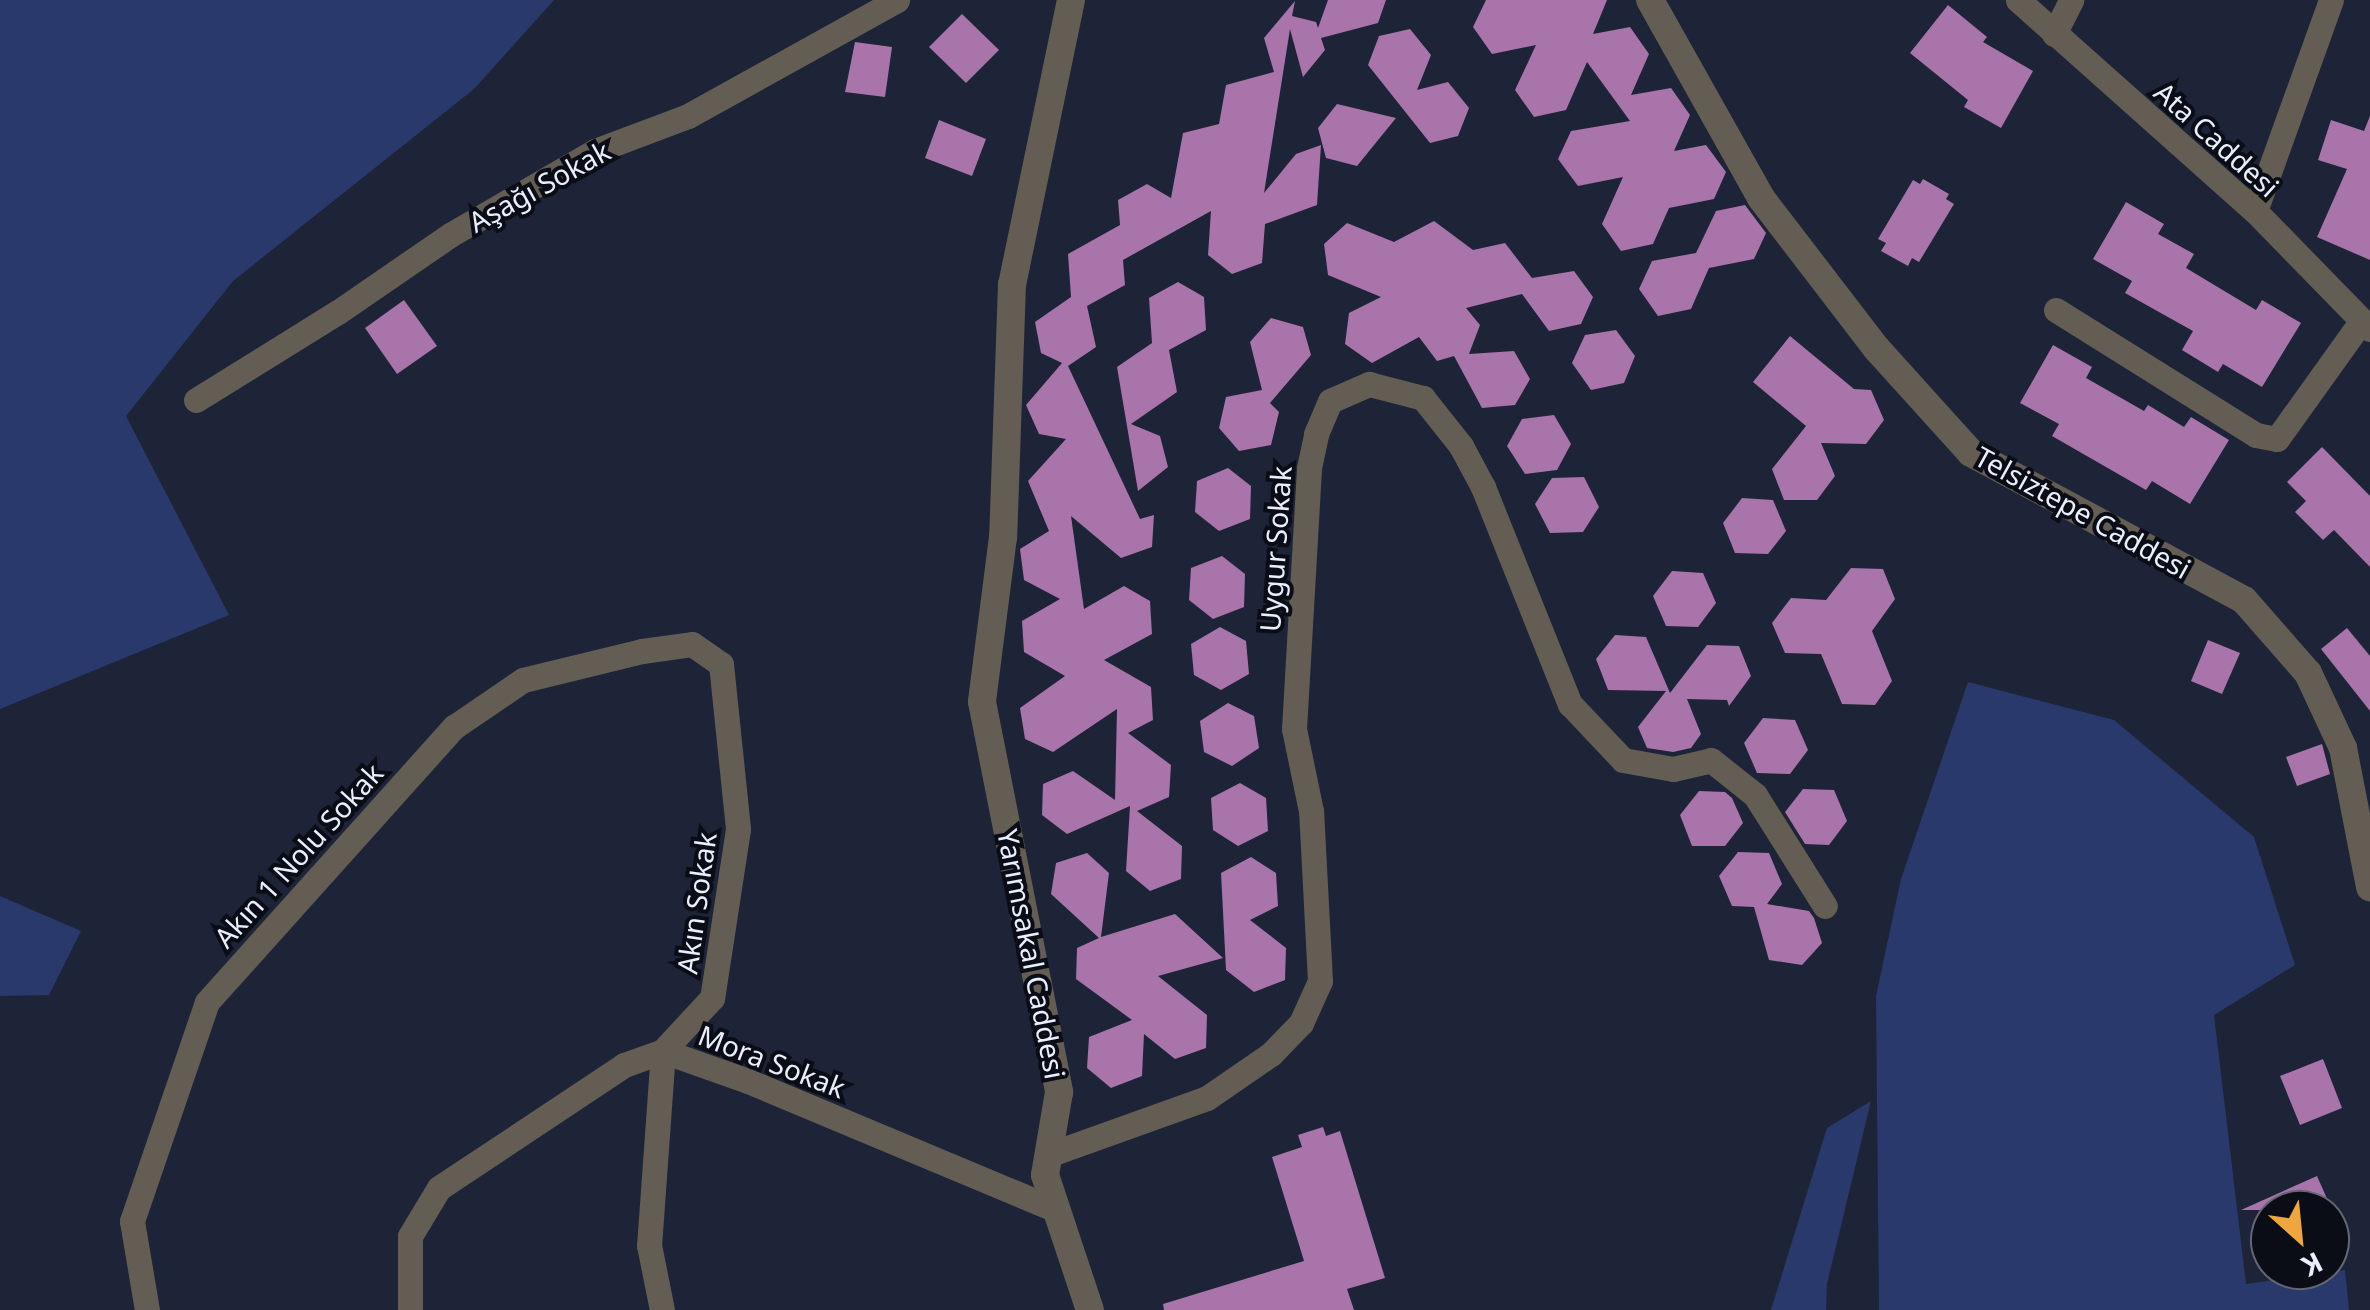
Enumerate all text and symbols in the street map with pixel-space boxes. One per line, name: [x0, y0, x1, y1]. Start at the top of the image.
street label: Ata Caddesi: [2148, 75, 2286, 203]
street label: Aşağı Sokak: [462, 133, 616, 239]
street label: Telsiztepe Caddesi: [1970, 439, 2196, 585]
street label: Uygur Sokak: [1252, 465, 1298, 633]
street label: Akın 1 Nolu Sokak: [207, 756, 389, 954]
street label: Yarımsakal Caddesi: [991, 826, 1073, 1082]
street label: Akın Sokak: [669, 830, 723, 976]
street label: Mora Sokak: [694, 1018, 850, 1104]
north arrow: [2250, 1190, 2350, 1290]
text: K: [2296, 1244, 2330, 1286]

